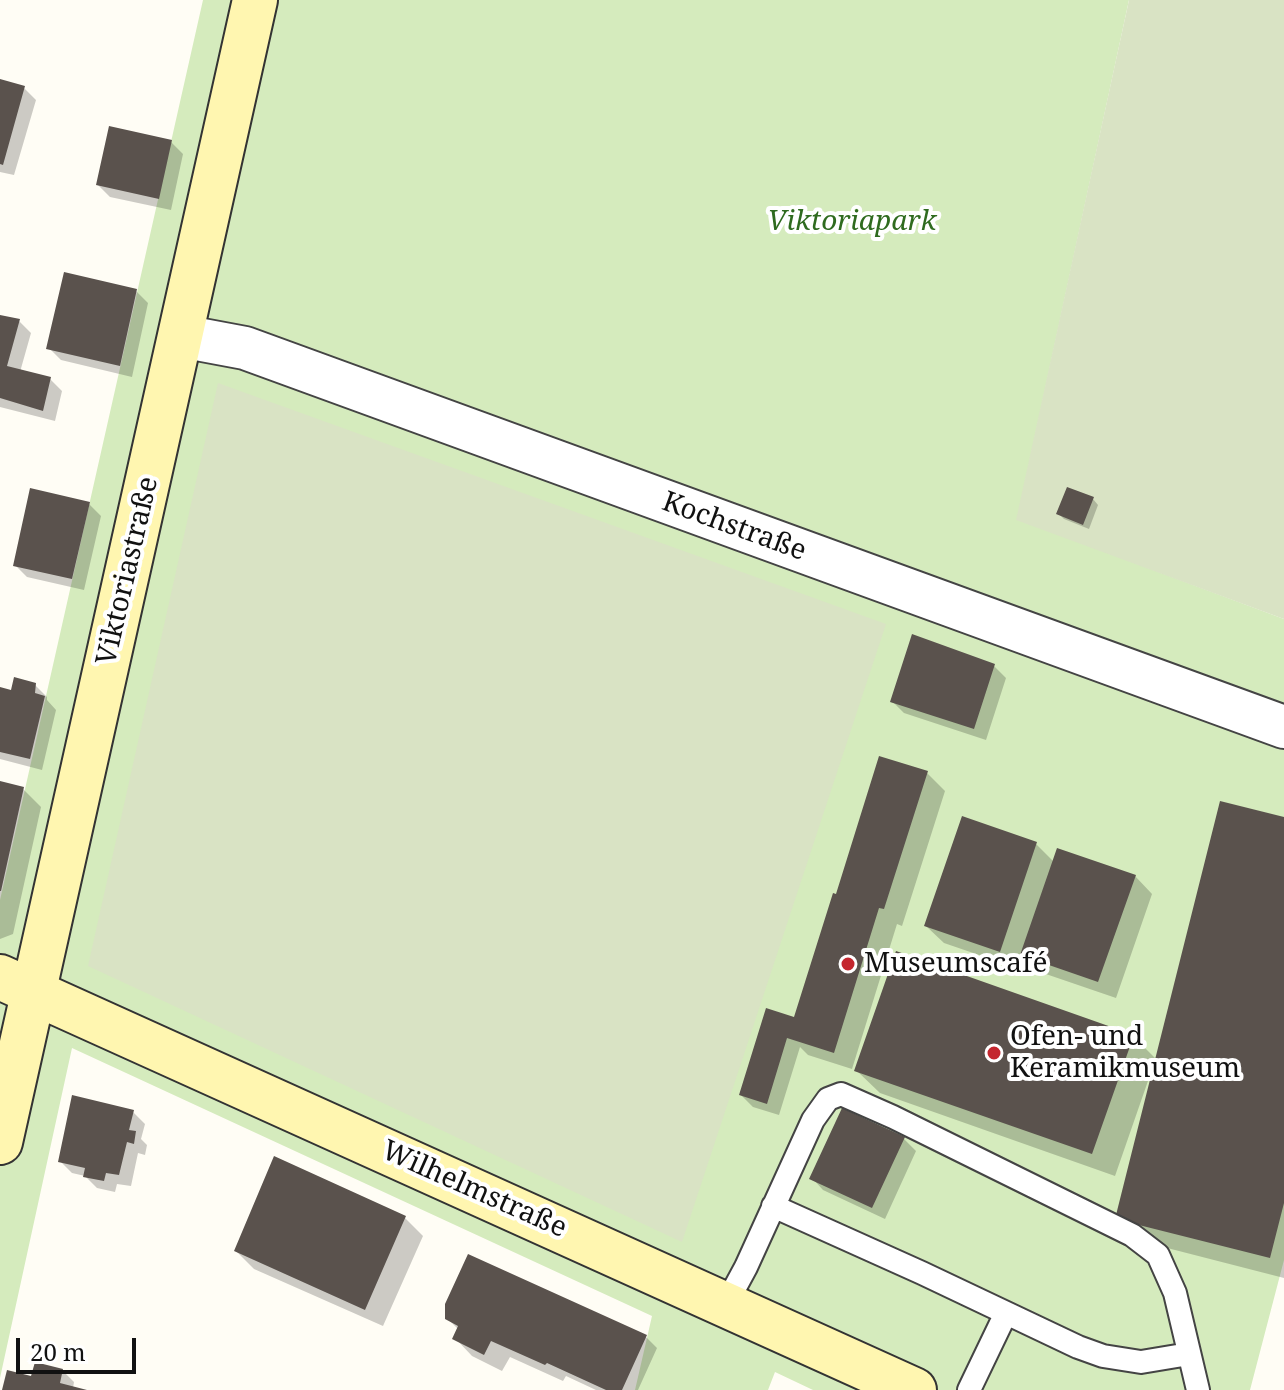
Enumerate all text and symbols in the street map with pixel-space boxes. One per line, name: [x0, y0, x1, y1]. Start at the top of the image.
park label: Viktoriapark: [768, 205, 936, 239]
street label: Viktoriastraße: [90, 474, 166, 668]
street label: Kochstraße: [657, 485, 811, 569]
place label: Museumscafé: [864, 947, 1047, 981]
marker: Museumscafé: [839, 955, 857, 973]
place label: Ofen- und Keramikmuseum: [1010, 1020, 1240, 1086]
marker: Ofen- und Keramikmuseum: [985, 1044, 1003, 1062]
street label: Wilhelmstraße: [376, 1134, 572, 1246]
scale bar: [20, 1322, 140, 1372]
text: 20 m: [30, 1335, 86, 1368]

